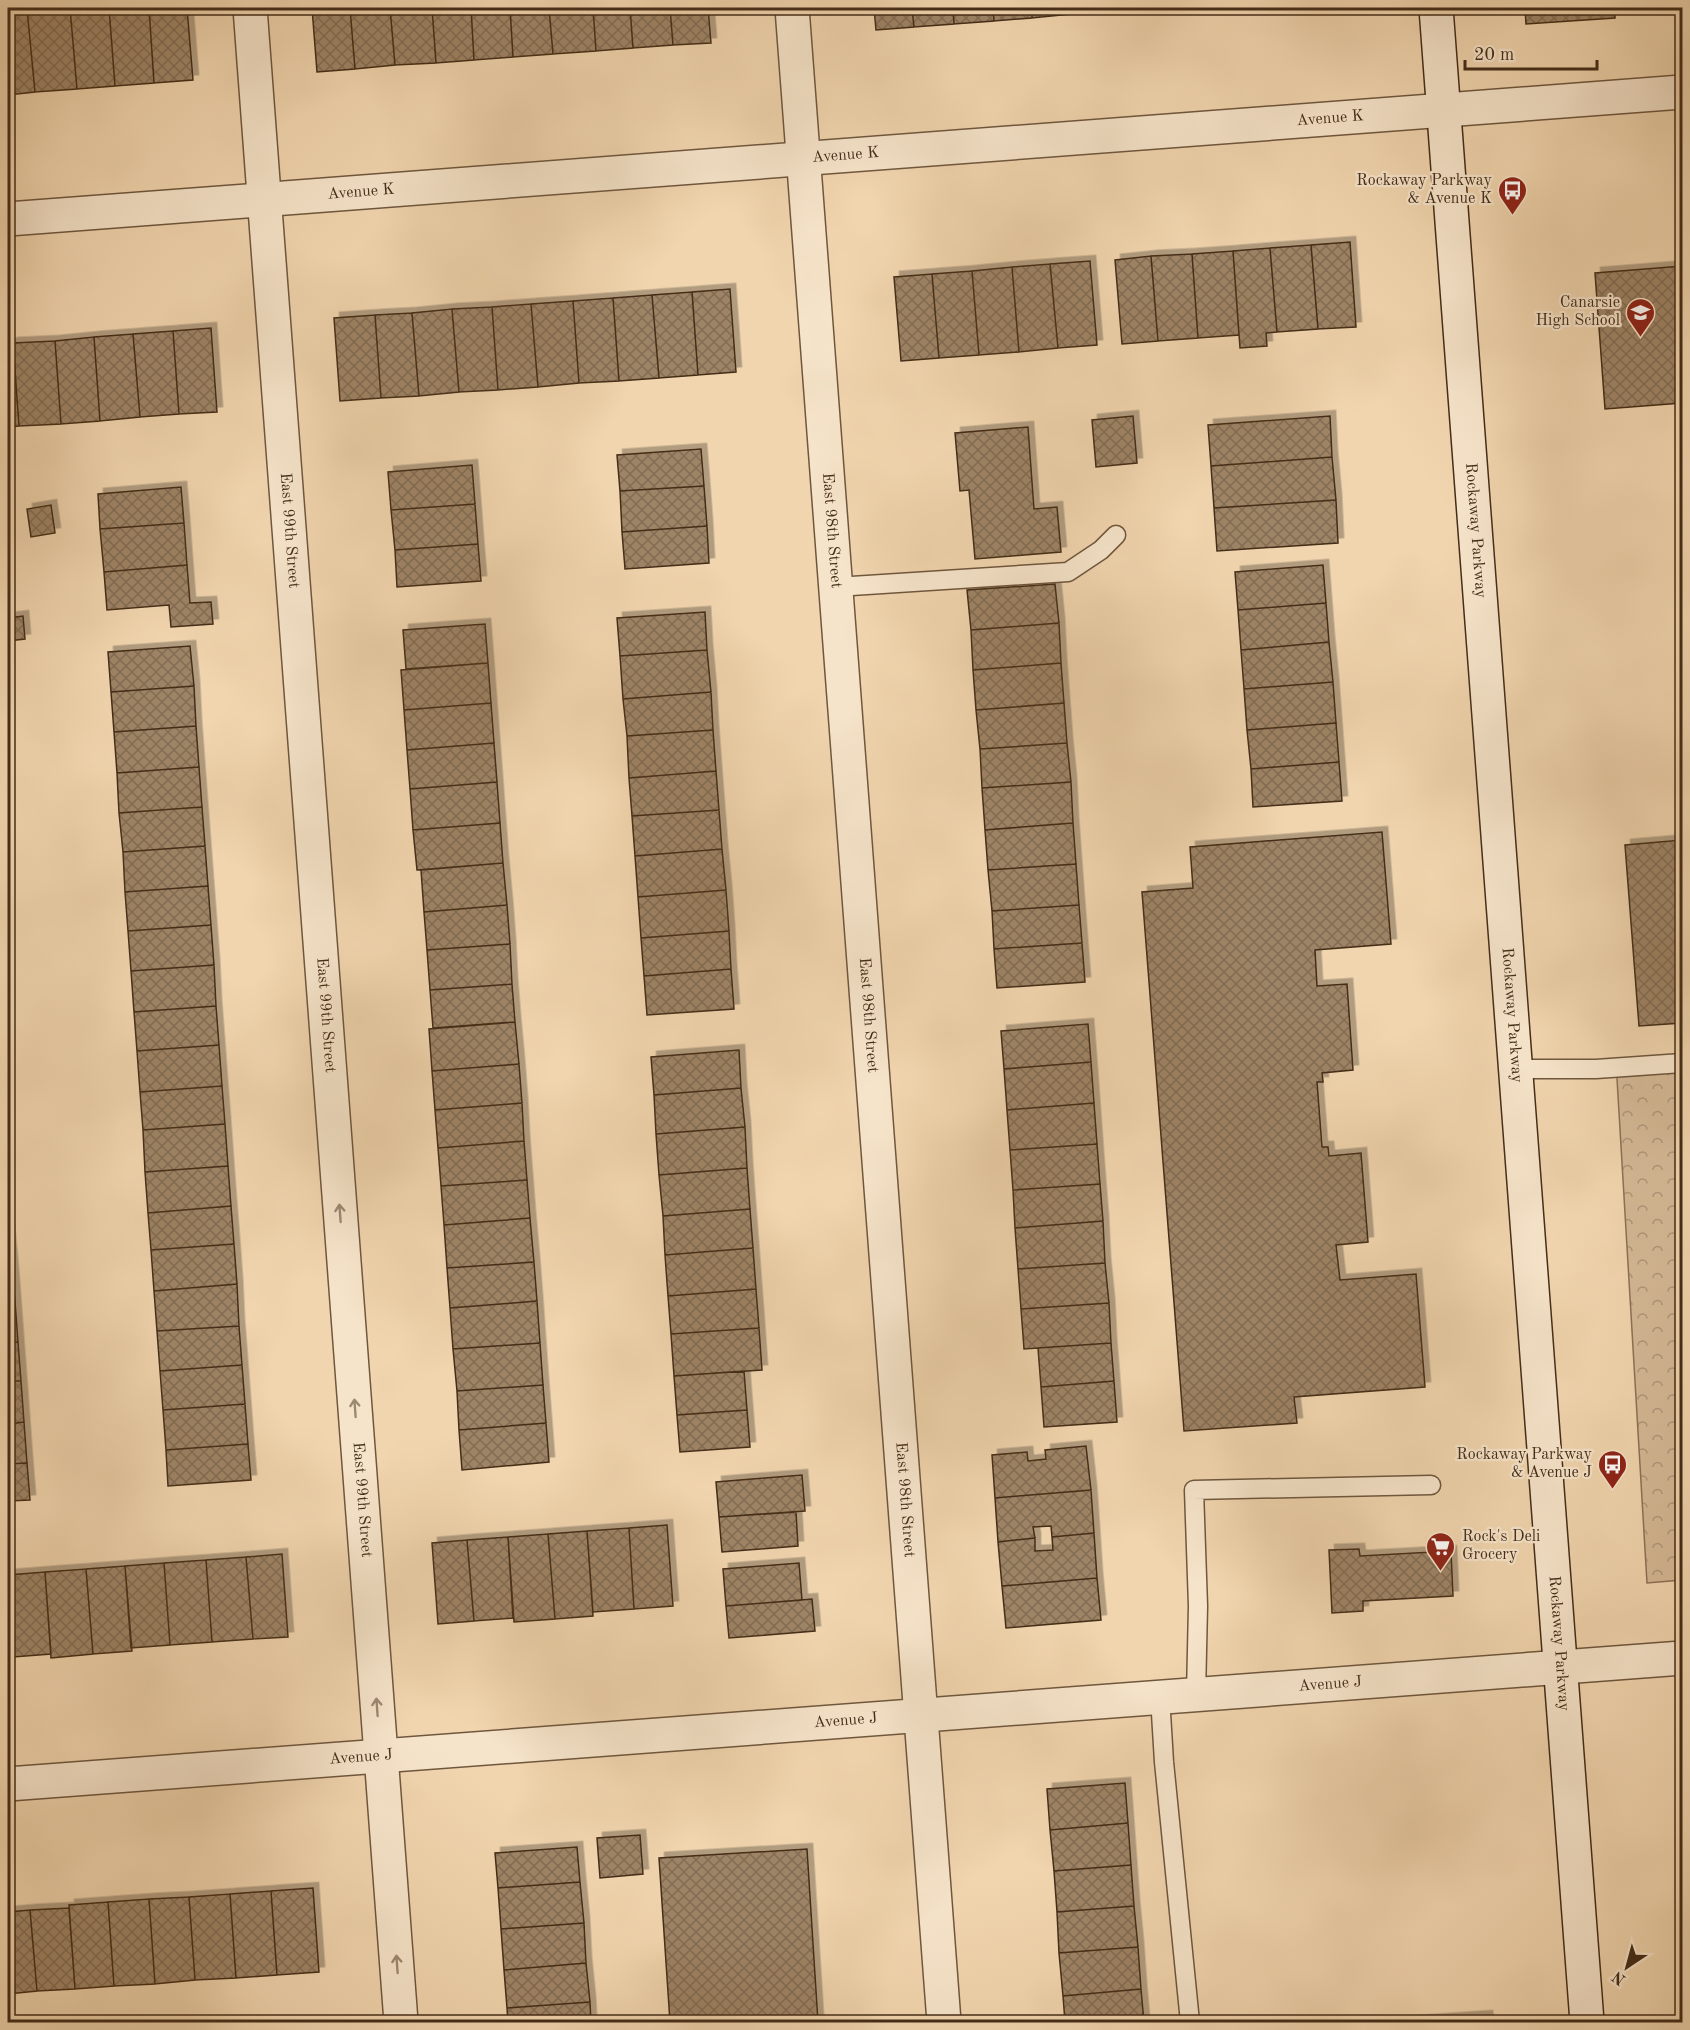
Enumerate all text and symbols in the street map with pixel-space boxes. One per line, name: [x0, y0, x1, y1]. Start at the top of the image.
scale bar: [1465, 33, 1597, 71]
text: 20 m: [1474, 46, 1514, 64]
street label: Avenue K: [1296, 108, 1364, 129]
street label: Avenue K: [811, 145, 880, 166]
place label: Rockaway Parkway & Avenue K: [1356, 173, 1493, 207]
bus stop icon: Rockaway Parkway & Avenue K: [1497, 174, 1529, 216]
street label: Avenue K: [327, 182, 395, 203]
place label: Canarsie High School: [1535, 295, 1620, 329]
school or university icon: Canarsie High School: [1625, 296, 1657, 338]
street label: Rockaway Parkway: [1462, 462, 1488, 599]
street label: East 99th Street: [277, 472, 302, 589]
street label: East 98th Street: [819, 472, 844, 589]
street label: Rockaway Parkway: [1498, 947, 1525, 1084]
street label: East 99th Street: [313, 957, 338, 1074]
street label: East 98th Street: [856, 957, 880, 1074]
one-way arrow: [334, 1204, 345, 1224]
one-way arrow: [349, 1398, 360, 1418]
street label: East 99th Street: [350, 1441, 374, 1559]
street label: East 98th Street: [892, 1441, 917, 1558]
place label: Rockaway Parkway & Avenue J: [1456, 1447, 1593, 1481]
bus stop icon: Rockaway Parkway & Avenue J: [1597, 1448, 1629, 1490]
place label: Rock's Deli Grocery: [1462, 1529, 1540, 1563]
supermarket icon: Rock's Deli Grocery: [1425, 1530, 1457, 1572]
street label: Rockaway Parkway: [1546, 1575, 1572, 1712]
street label: Avenue J: [1298, 1674, 1363, 1695]
one-way arrow: [371, 1697, 382, 1717]
street label: Avenue J: [813, 1711, 878, 1731]
street label: Avenue J: [328, 1747, 394, 1768]
north arrow: [1597, 1937, 1657, 1997]
one-way arrow: [391, 1955, 402, 1975]
text: N: [1609, 1967, 1629, 1988]

